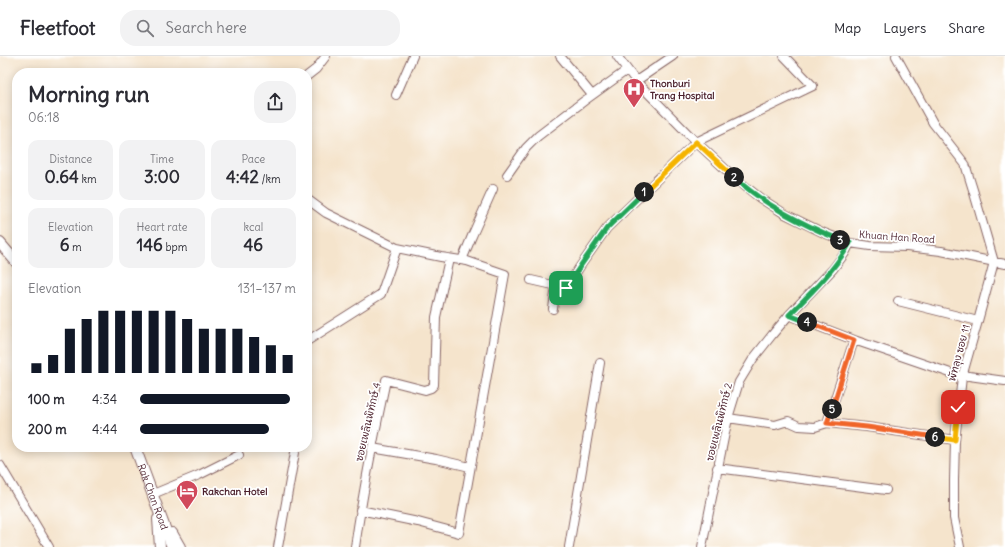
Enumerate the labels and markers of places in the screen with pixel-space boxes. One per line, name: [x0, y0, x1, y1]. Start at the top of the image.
hospital icon: Thonburi Trang Hospital: [621, 76, 647, 109]
place label: Thonburi Trang Hospital: [650, 77, 715, 102]
pin: 2: [724, 167, 744, 187]
pin: 1: [634, 182, 654, 202]
pin: 3: [830, 230, 850, 250]
pin: [549, 271, 583, 305]
pin: 4: [797, 312, 817, 332]
pin: [941, 390, 975, 424]
pin: 5: [822, 399, 842, 419]
pin: 6: [925, 427, 945, 447]
hotel icon: Rakchan Hotel: [174, 478, 200, 511]
place label: Rakchan Hotel: [202, 485, 267, 498]

